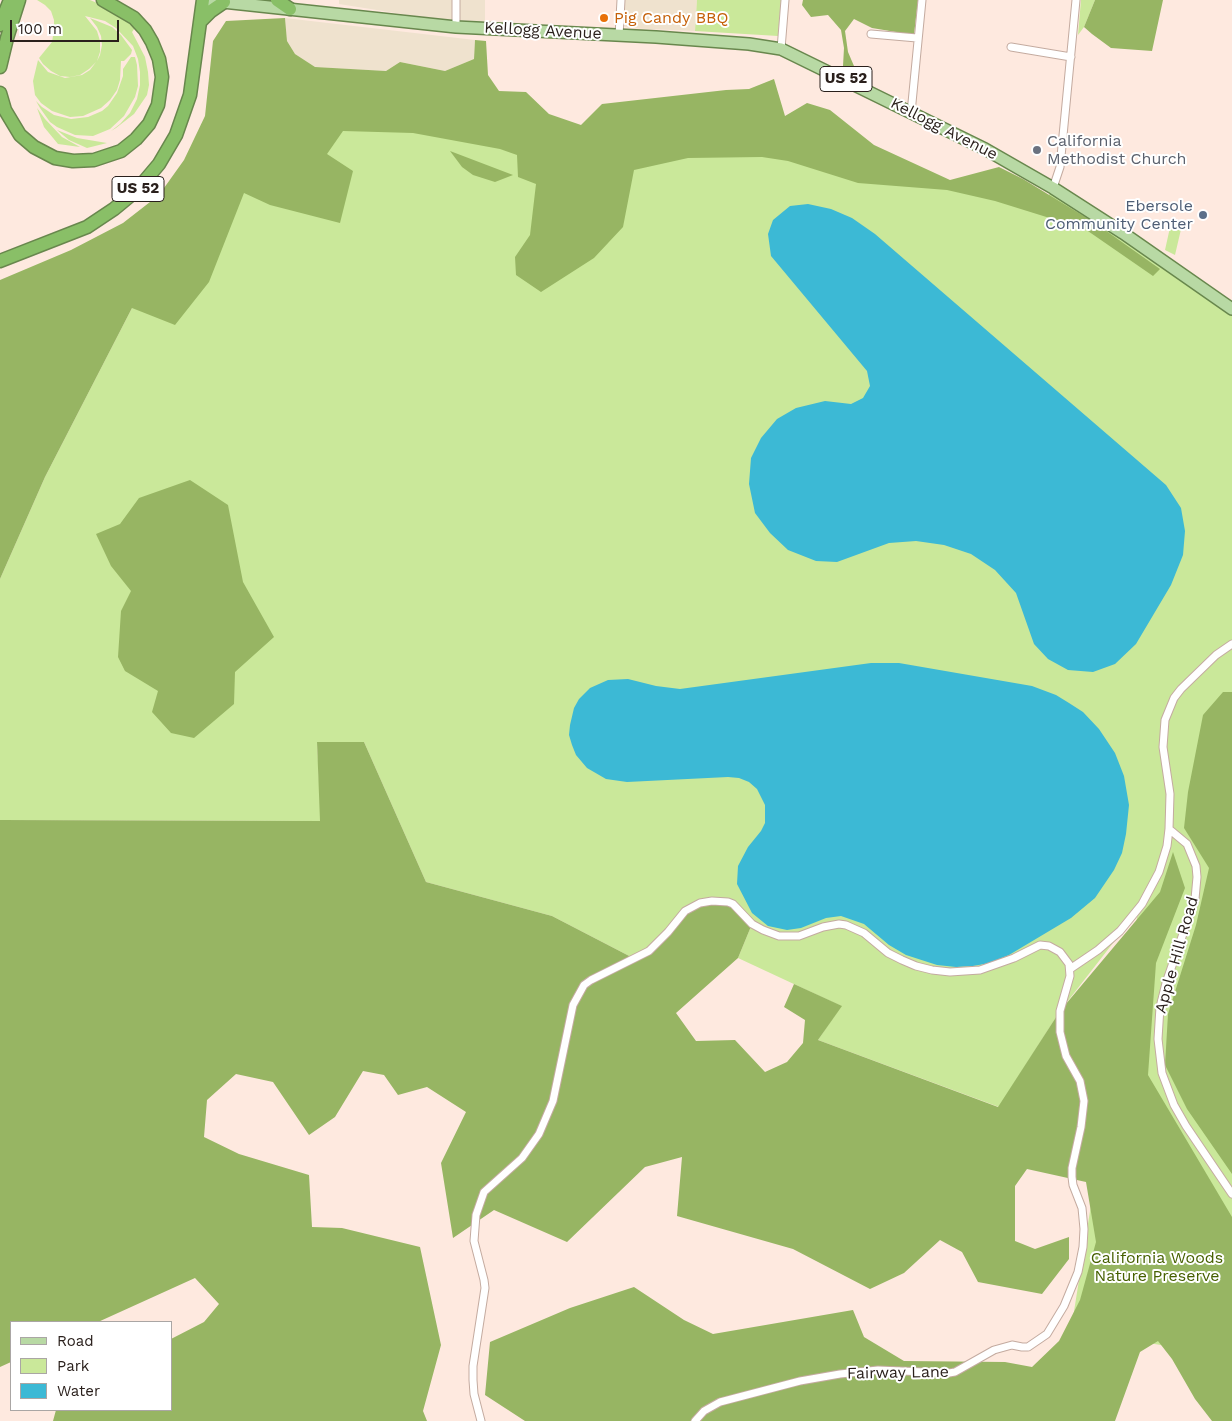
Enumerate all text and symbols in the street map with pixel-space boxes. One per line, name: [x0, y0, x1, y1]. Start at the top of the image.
place label: Pig Candy BBQ: [614, 8, 729, 28]
scale bar: [12, 10, 121, 42]
marker: Pig Candy BBQ: [598, 12, 610, 24]
street label: Kellogg Avenue: [484, 18, 602, 44]
text: 100 m: [18, 20, 62, 38]
road number: US 52: [820, 66, 872, 92]
street label: Kellogg Avenue: [887, 94, 1001, 164]
place label: California Methodist Church: [1047, 131, 1187, 169]
marker: California Methodist Church: [1031, 144, 1043, 156]
road number: US 52: [112, 176, 164, 202]
place label: Ebersole Community Center: [1045, 196, 1193, 234]
marker: Ebersole Community Center: [1197, 209, 1209, 221]
street label: Apple Hill Road: [1151, 894, 1203, 1016]
park label: California Woods Nature Preserve: [1091, 1248, 1223, 1286]
legend: [10, 1321, 172, 1411]
text: Road: [57, 1332, 94, 1350]
text: Park: [57, 1357, 89, 1375]
street label: Fairway Lane: [847, 1363, 949, 1383]
text: Water: [57, 1382, 100, 1400]

